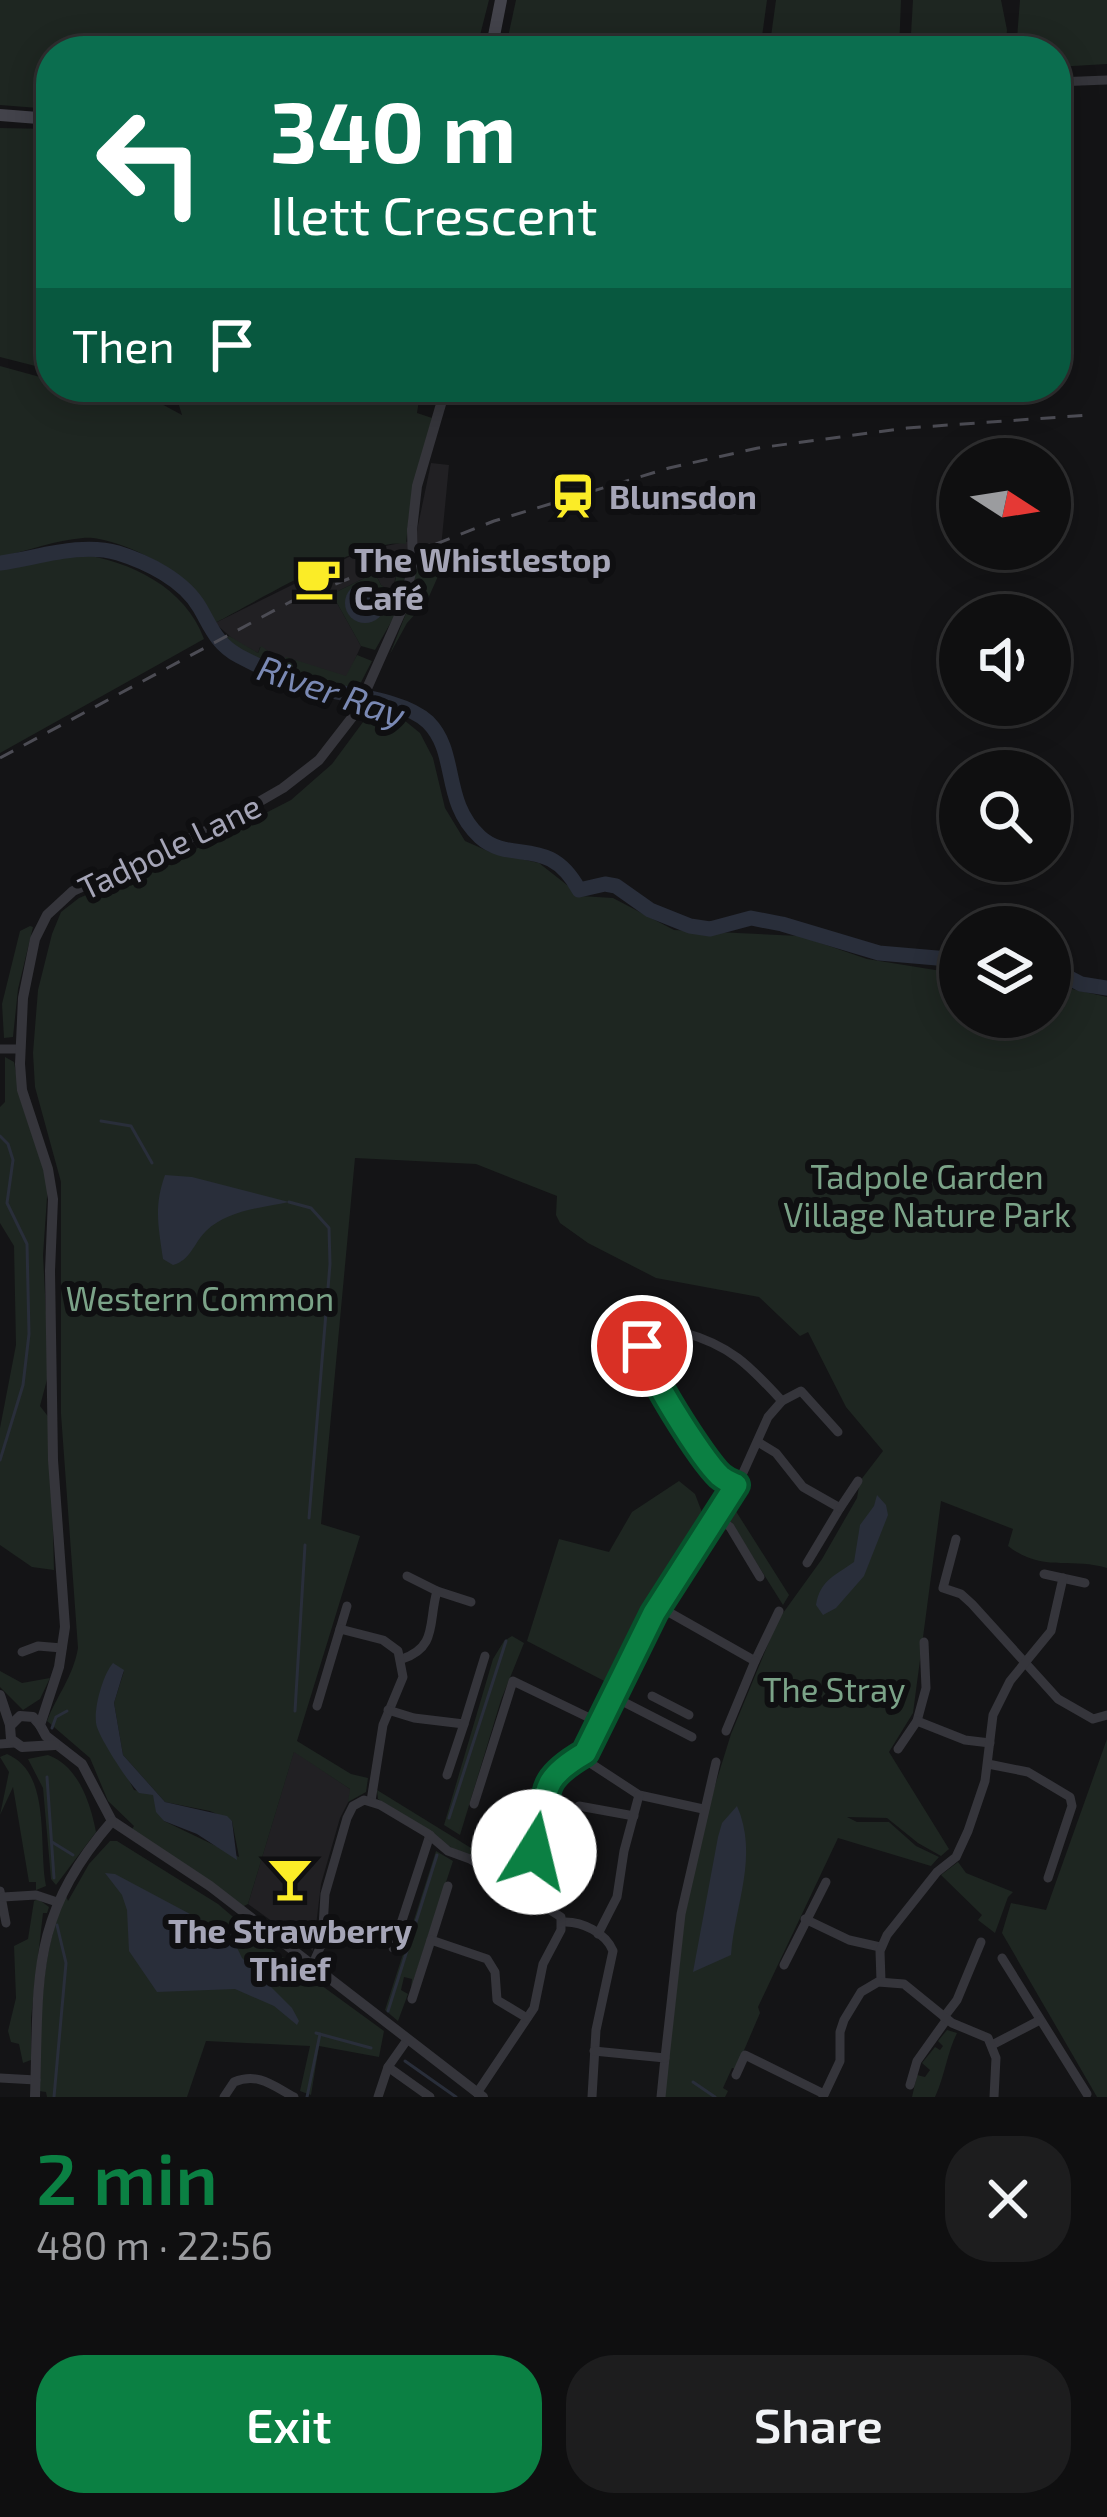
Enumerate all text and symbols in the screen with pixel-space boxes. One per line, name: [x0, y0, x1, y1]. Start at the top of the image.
text: 340 m: [270, 79, 516, 180]
icon: left: [72, 84, 228, 240]
text: Ilett Crescent: [270, 181, 597, 246]
icon: arrive: [199, 312, 265, 378]
text: Then: [72, 318, 175, 372]
north arrow: [939, 438, 1071, 570]
map controls: [939, 438, 1071, 1038]
station icon: Blunsdon: [548, 471, 598, 521]
place label: Blunsdon: [609, 476, 757, 516]
place label: The Whistlestop Café: [354, 539, 611, 617]
cafe icon: The Whistlestop Café: [293, 553, 343, 603]
button: sound: [939, 594, 1071, 726]
water label: River Ray: [252, 645, 411, 736]
button: search: [939, 750, 1071, 882]
street label: Tadpole Lane: [71, 785, 267, 907]
button: layers: [939, 906, 1071, 1038]
park label: Tadpole Garden Village Nature Park: [783, 1156, 1071, 1234]
park label: Western Common: [66, 1278, 334, 1318]
pin: [591, 1295, 693, 1397]
icon: arrive: [609, 1313, 675, 1379]
park label: The Stray: [762, 1669, 906, 1709]
position arrow: [471, 1789, 597, 1915]
bar icon: The Strawberry Thief: [265, 1854, 315, 1904]
place label: The Strawberry Thief: [168, 1910, 412, 1988]
text: 2 min: [36, 2133, 218, 2219]
button: close: [945, 2136, 1071, 2262]
text: 480 m · 22:56: [36, 2221, 273, 2268]
button: Exit: [36, 2355, 542, 2493]
button: Share: [566, 2355, 1071, 2493]

